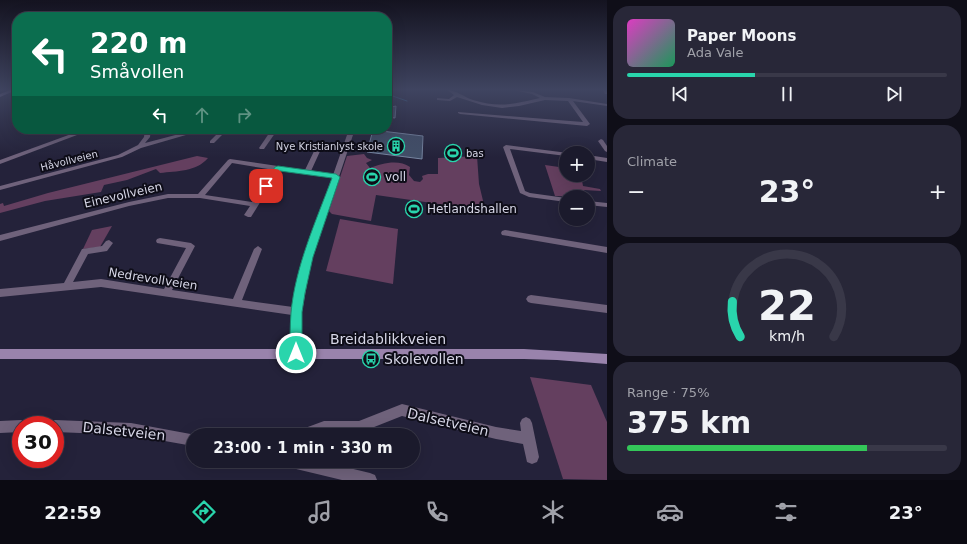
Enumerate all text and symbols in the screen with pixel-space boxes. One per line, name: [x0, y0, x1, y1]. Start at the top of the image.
text: 220 m: [90, 27, 187, 60]
text: Paper Moons: [687, 27, 796, 45]
icon: left: [24, 28, 76, 80]
text: Ada Vale: [687, 45, 743, 60]
text: Småvollen: [90, 61, 184, 82]
icon: previous: [669, 83, 691, 105]
icon: pause: [776, 83, 798, 105]
icon: next: [883, 83, 905, 105]
icon: left: [149, 104, 171, 126]
icon: ahead: [191, 104, 213, 126]
icon: right: [233, 104, 255, 126]
building icon: Nye Kristianlyst skole: [386, 136, 406, 156]
place label: Nye Kristianlyst skole: [276, 141, 383, 152]
sports icon: bas: [443, 143, 463, 163]
map controls: [559, 146, 595, 226]
button: +: [559, 146, 595, 182]
street label: Håvollveien: [39, 147, 99, 173]
place label: bas: [466, 148, 484, 159]
text: Climate: [627, 154, 677, 169]
sports icon: voll: [362, 167, 382, 187]
pin: [249, 169, 283, 203]
place label: voll: [385, 170, 406, 184]
text: 23°: [759, 174, 815, 209]
icon: arrive: [255, 175, 277, 197]
street label: Einevollveien: [83, 179, 163, 211]
text: −: [627, 179, 645, 204]
text: +: [929, 179, 947, 204]
button: −: [559, 190, 595, 226]
sports icon: Hetlandshallen: [404, 199, 424, 219]
place label: Hetlandshallen: [427, 202, 517, 216]
street label: Nedrevollveien: [107, 265, 199, 293]
text: 22: [758, 281, 816, 330]
text: km/h: [769, 328, 805, 344]
street label: Breidablikkveien: [330, 331, 446, 347]
position arrow: [275, 332, 317, 374]
bus stop icon: Skolevollen: [361, 349, 381, 369]
place label: Skolevollen: [384, 351, 464, 367]
text: Range · 75%: [627, 385, 710, 400]
street label: Dalsetveien: [406, 405, 490, 439]
text: 375 km: [627, 405, 751, 440]
speed limit sign: 30: [12, 416, 64, 468]
street label: Dalsetveien: [82, 419, 166, 443]
text: 23:00 · 1 min · 330 m: [213, 439, 393, 457]
icon: directions: [190, 498, 218, 526]
icon: music: [306, 498, 334, 526]
icon: phone: [423, 498, 451, 526]
icon: climate: [539, 498, 567, 526]
icon: car: [656, 498, 684, 526]
icon: filters: [772, 498, 800, 526]
text: 22:59: [44, 502, 102, 523]
text: 23°: [889, 502, 923, 523]

